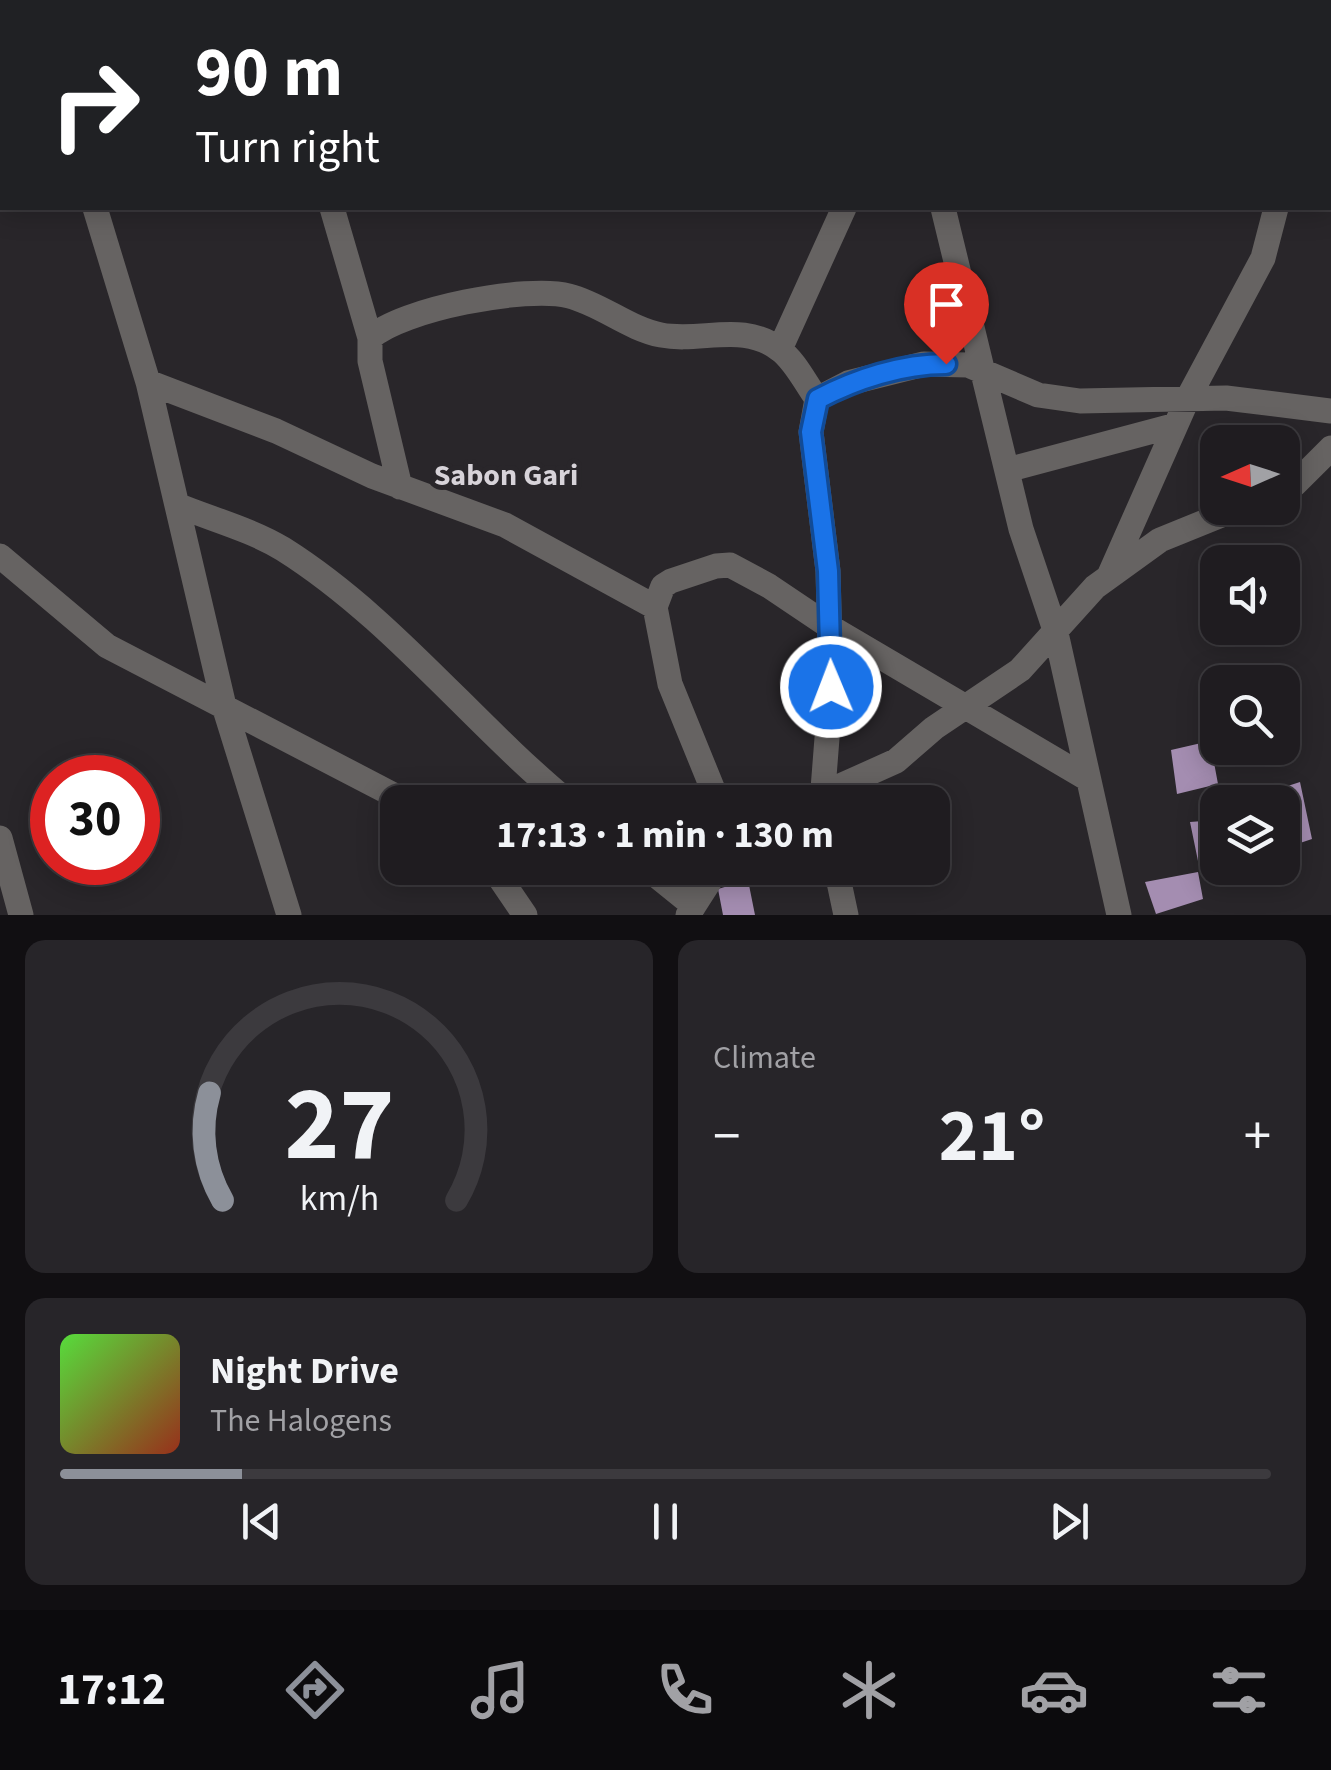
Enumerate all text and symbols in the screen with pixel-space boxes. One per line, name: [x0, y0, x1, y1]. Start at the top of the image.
text: 90 m: [195, 23, 343, 123]
icon: right: [30, 40, 160, 170]
text: Turn right: [195, 116, 380, 180]
pin: [904, 262, 989, 365]
icon: arrive: [919, 277, 974, 332]
north arrow: [1200, 425, 1300, 525]
map controls: [1200, 425, 1300, 885]
district label: Sabon Gari: [434, 454, 578, 497]
button: sound: [1200, 545, 1300, 645]
position arrow: [779, 635, 883, 739]
button: search: [1200, 665, 1300, 765]
speed limit sign: 30: [30, 755, 160, 885]
button: layers: [1200, 785, 1300, 885]
text: 17:13 · 1 min · 130 m: [496, 808, 834, 862]
text: Climate: [713, 1035, 816, 1081]
text: 27: [284, 1052, 394, 1200]
text: 21°: [939, 1083, 1045, 1190]
text: −: [713, 1098, 740, 1176]
text: +: [1244, 1098, 1271, 1176]
text: km/h: [299, 1173, 379, 1224]
text: Night Drive: [210, 1344, 399, 1398]
text: The Halogens: [210, 1398, 392, 1444]
icon: previous: [234, 1494, 289, 1549]
icon: pause: [638, 1494, 693, 1549]
icon: next: [1042, 1494, 1097, 1549]
icon: directions: [280, 1655, 350, 1725]
icon: music: [465, 1655, 535, 1725]
icon: phone: [650, 1655, 720, 1725]
icon: climate: [834, 1655, 904, 1725]
icon: car: [1019, 1655, 1089, 1725]
icon: filters: [1204, 1655, 1274, 1725]
text: 17:12: [57, 1658, 166, 1722]

